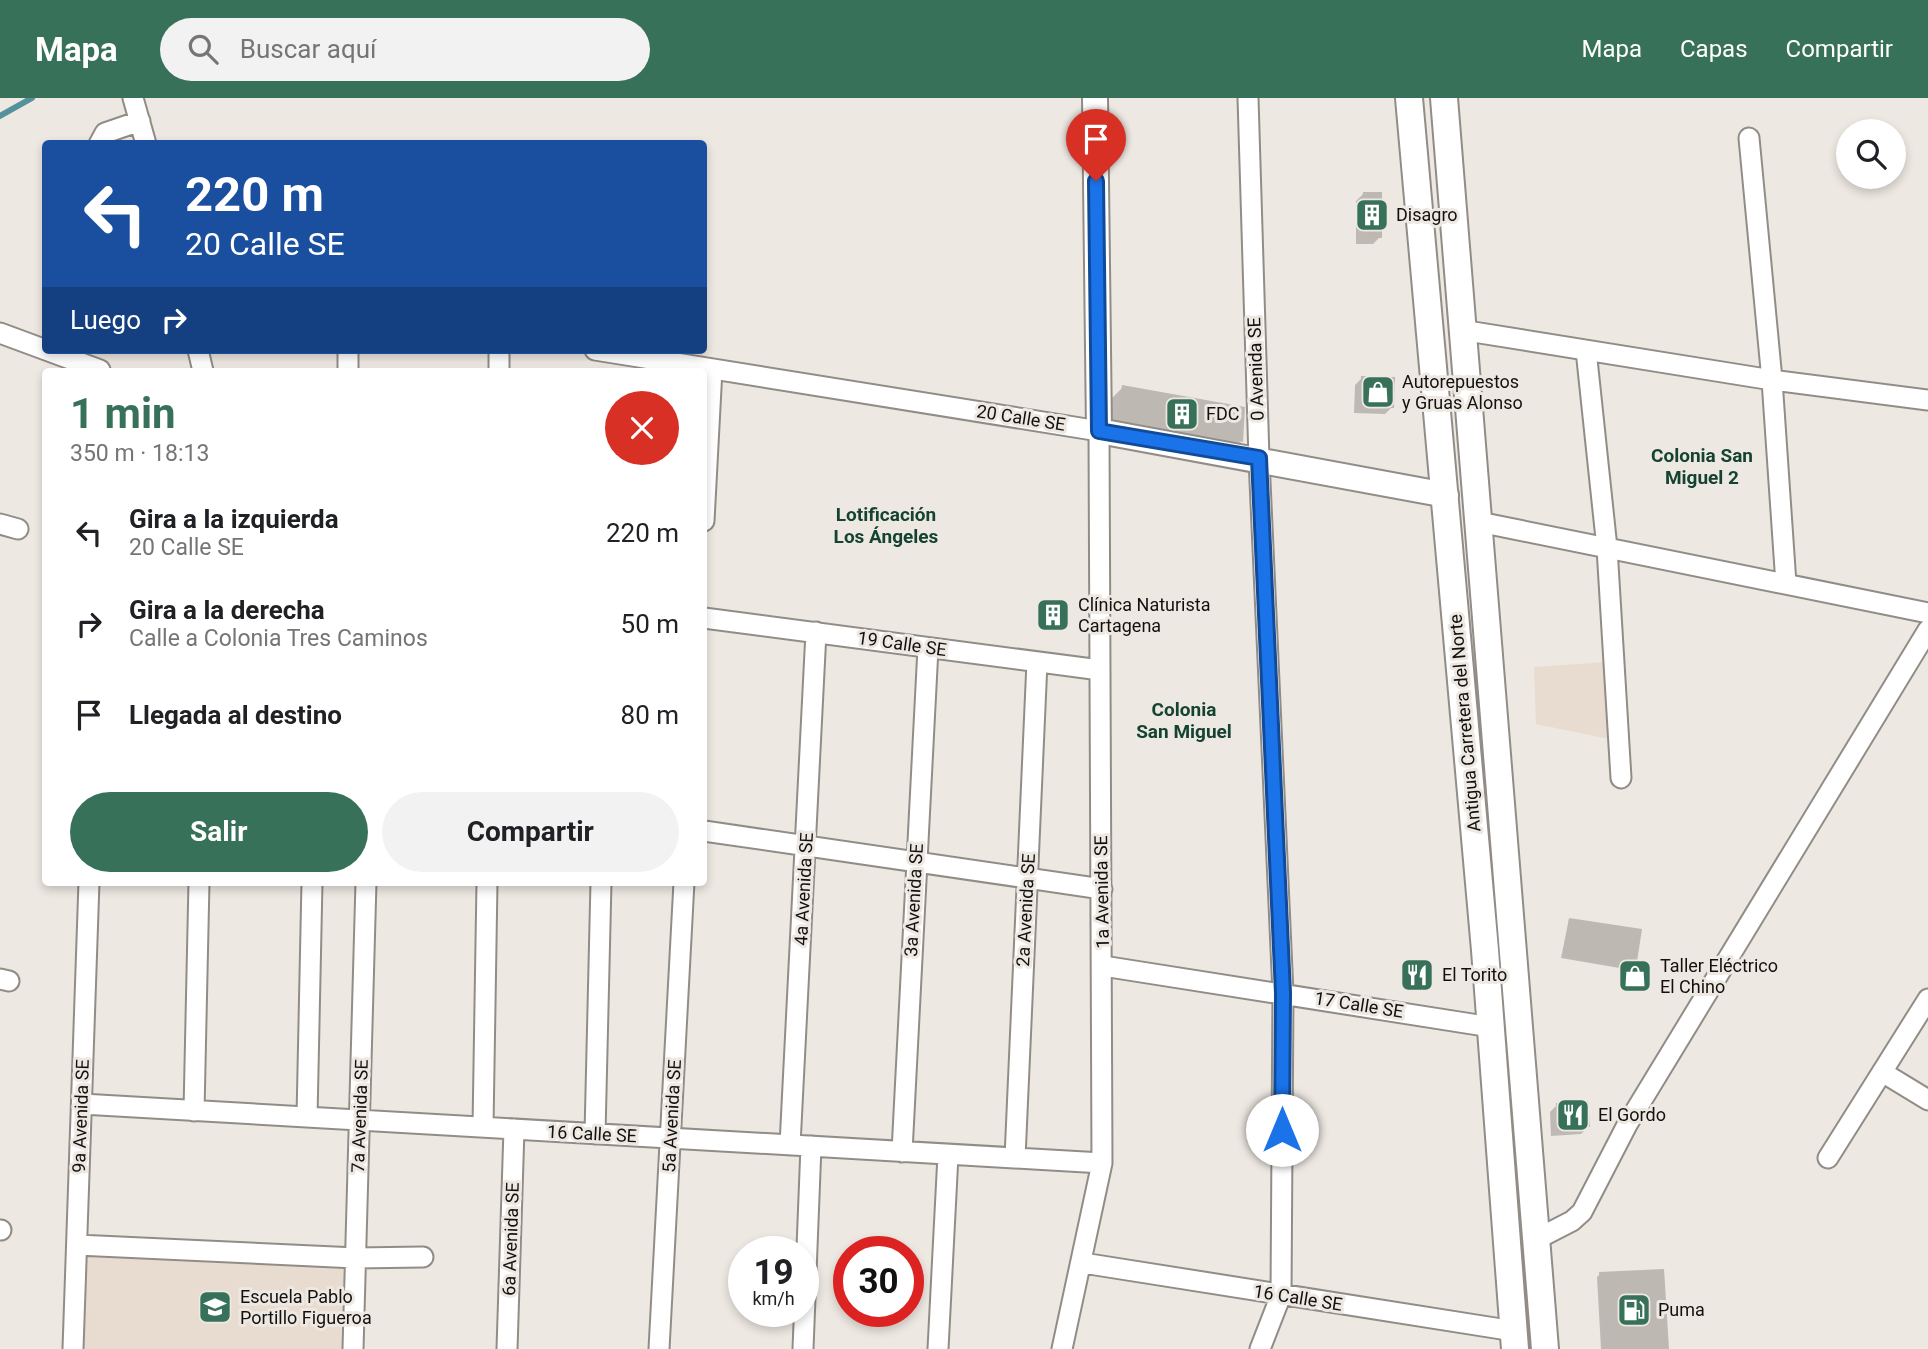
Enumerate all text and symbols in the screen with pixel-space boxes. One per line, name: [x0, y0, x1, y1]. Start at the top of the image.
search box: [160, 18, 650, 81]
text: Mapa: [35, 30, 118, 69]
icon: search: [184, 30, 222, 68]
text: Buscar aquí: [240, 34, 376, 64]
text: Mapa: [1581, 35, 1642, 63]
text: Capas: [1680, 35, 1748, 63]
text: Compartir: [1786, 35, 1893, 63]
pin: [1066, 109, 1126, 181]
map controls: [1836, 119, 1906, 189]
button: search: [1836, 119, 1906, 189]
icon: arrive: [1077, 120, 1115, 158]
text: 220 m: [185, 166, 324, 223]
icon: left: [70, 168, 161, 259]
building icon: Disagro: [1353, 196, 1391, 234]
place label: Disagro: [1396, 204, 1458, 225]
text: 20 Calle SE: [185, 225, 345, 263]
icon: right: [155, 301, 193, 339]
text: Luego: [70, 305, 141, 335]
street label: 0 Avenida SE: [1243, 317, 1268, 421]
place label: Autorepuestos y Gruas Alonso: [1402, 371, 1523, 413]
shop icon: Autorepuestos y Gruas Alonso: [1359, 373, 1397, 411]
text: 1 min: [70, 389, 176, 438]
button: close: [605, 391, 679, 465]
building icon: FDC: [1163, 395, 1201, 433]
street label: 20 Calle SE: [975, 400, 1067, 435]
place label: FDC: [1206, 403, 1239, 424]
text: 350 m · 18:13: [70, 440, 209, 467]
district label: Colonia San Miguel 2: [1651, 444, 1753, 489]
district label: Lotificación Los Ángeles: [834, 503, 939, 548]
text: Gira a la izquierda: [129, 504, 339, 534]
icon: left: [70, 514, 108, 552]
text: 220 m: [606, 518, 679, 548]
text: 20 Calle SE: [129, 534, 244, 561]
place label: Clínica Naturista Cartagena: [1078, 594, 1210, 636]
text: Gira a la derecha: [129, 595, 325, 625]
building icon: Clínica Naturista Cartagena: [1034, 596, 1072, 634]
icon: right: [70, 605, 108, 643]
text: 50 m: [621, 609, 679, 639]
street label: Antigua Carretera del Norte: [1445, 613, 1484, 833]
text: Calle a Colonia Tres Caminos: [129, 625, 428, 652]
street label: 19 Calle SE: [856, 627, 948, 660]
icon: arrive: [70, 696, 108, 734]
district label: Colonia San Miguel: [1136, 698, 1232, 743]
text: Llegada al destino: [129, 700, 342, 730]
text: 80 m: [621, 700, 679, 730]
button: Salir: [70, 792, 368, 872]
button: Compartir: [382, 792, 679, 872]
street label: 4a Avenida SE: [790, 832, 817, 946]
street label: 1a Avenida SE: [1090, 835, 1113, 949]
street label: 3a Avenida SE: [900, 843, 927, 957]
street label: 2a Avenida SE: [1012, 853, 1039, 967]
place label: Taller Eléctrico El Chino: [1660, 955, 1778, 997]
restaurant icon: El Torito: [1398, 956, 1436, 994]
shop icon: Taller Eléctrico El Chino: [1616, 957, 1654, 995]
place label: El Torito: [1442, 964, 1507, 985]
street label: 17 Calle SE: [1313, 987, 1405, 1022]
street label: 9a Avenida SE: [68, 1059, 93, 1173]
street label: 7a Avenida SE: [347, 1059, 372, 1173]
street label: 5a Avenida SE: [658, 1059, 685, 1173]
position arrow: [1245, 1093, 1319, 1167]
restaurant icon: El Gordo: [1554, 1096, 1592, 1134]
place label: El Gordo: [1598, 1104, 1666, 1125]
street label: 16 Calle SE: [547, 1121, 637, 1146]
street label: 6a Avenida SE: [498, 1182, 523, 1296]
speed limit sign: 30: [833, 1236, 924, 1327]
text: 19: [753, 1252, 794, 1293]
street label: 16 Calle SE: [1252, 1280, 1344, 1315]
place label: Escuela Pablo Portillo Figueroa: [240, 1286, 372, 1328]
school or university icon: Escuela Pablo Portillo Figueroa: [196, 1288, 234, 1326]
text: km/h: [752, 1288, 795, 1309]
fuel station icon: Puma: [1615, 1291, 1653, 1329]
place label: Puma: [1658, 1299, 1705, 1320]

